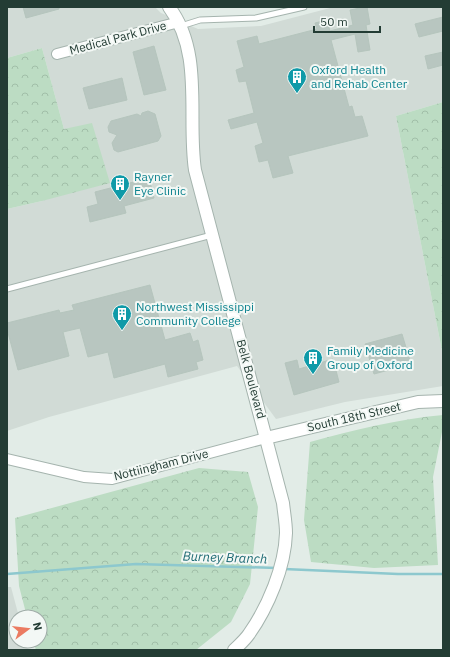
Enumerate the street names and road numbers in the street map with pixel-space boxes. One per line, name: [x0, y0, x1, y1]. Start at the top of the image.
street label: Medical Park Drive: [68, 17, 168, 58]
street label: Belk Boulevard: [234, 338, 269, 420]
street label: South 18th Street: [306, 398, 402, 435]
street label: Nottiingham Drive: [112, 445, 210, 484]

